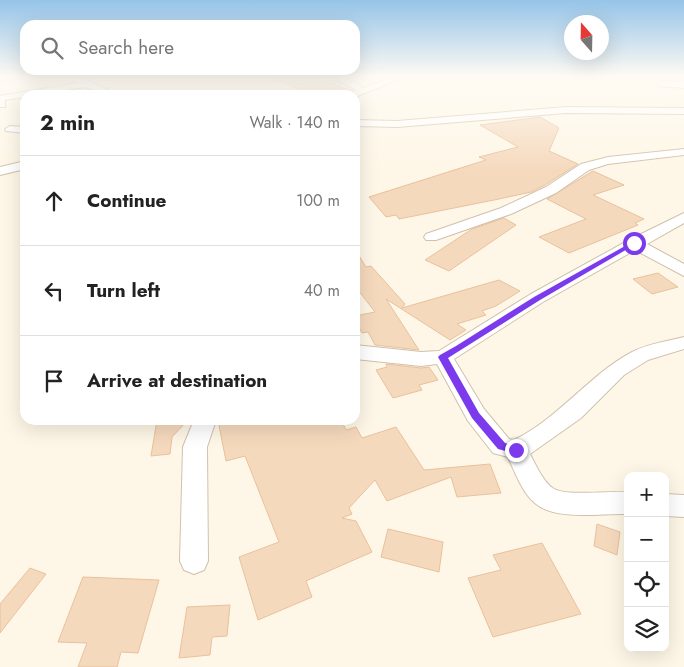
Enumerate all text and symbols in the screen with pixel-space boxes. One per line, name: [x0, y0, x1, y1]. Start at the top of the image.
north arrow: [564, 15, 609, 60]
search box: [20, 20, 360, 75]
icon: search: [38, 34, 66, 62]
text: Search here: [78, 34, 174, 61]
text: 2 min: [40, 108, 95, 138]
text: Walk · 140 m: [250, 111, 340, 134]
icon: ahead: [40, 187, 68, 215]
text: Continue: [87, 187, 166, 214]
text: 100 m: [296, 189, 340, 212]
route start: [623, 232, 646, 255]
icon: left: [40, 277, 68, 305]
text: Turn left: [87, 277, 160, 304]
text: 40 m: [304, 279, 340, 302]
icon: arrive: [40, 367, 68, 395]
text: Arrive at destination: [87, 367, 267, 394]
route end: [505, 439, 528, 462]
map controls: [624, 472, 669, 652]
button: +: [624, 472, 669, 517]
button: −: [624, 517, 669, 562]
button: locate: [624, 562, 669, 607]
button: layers: [624, 607, 669, 652]

